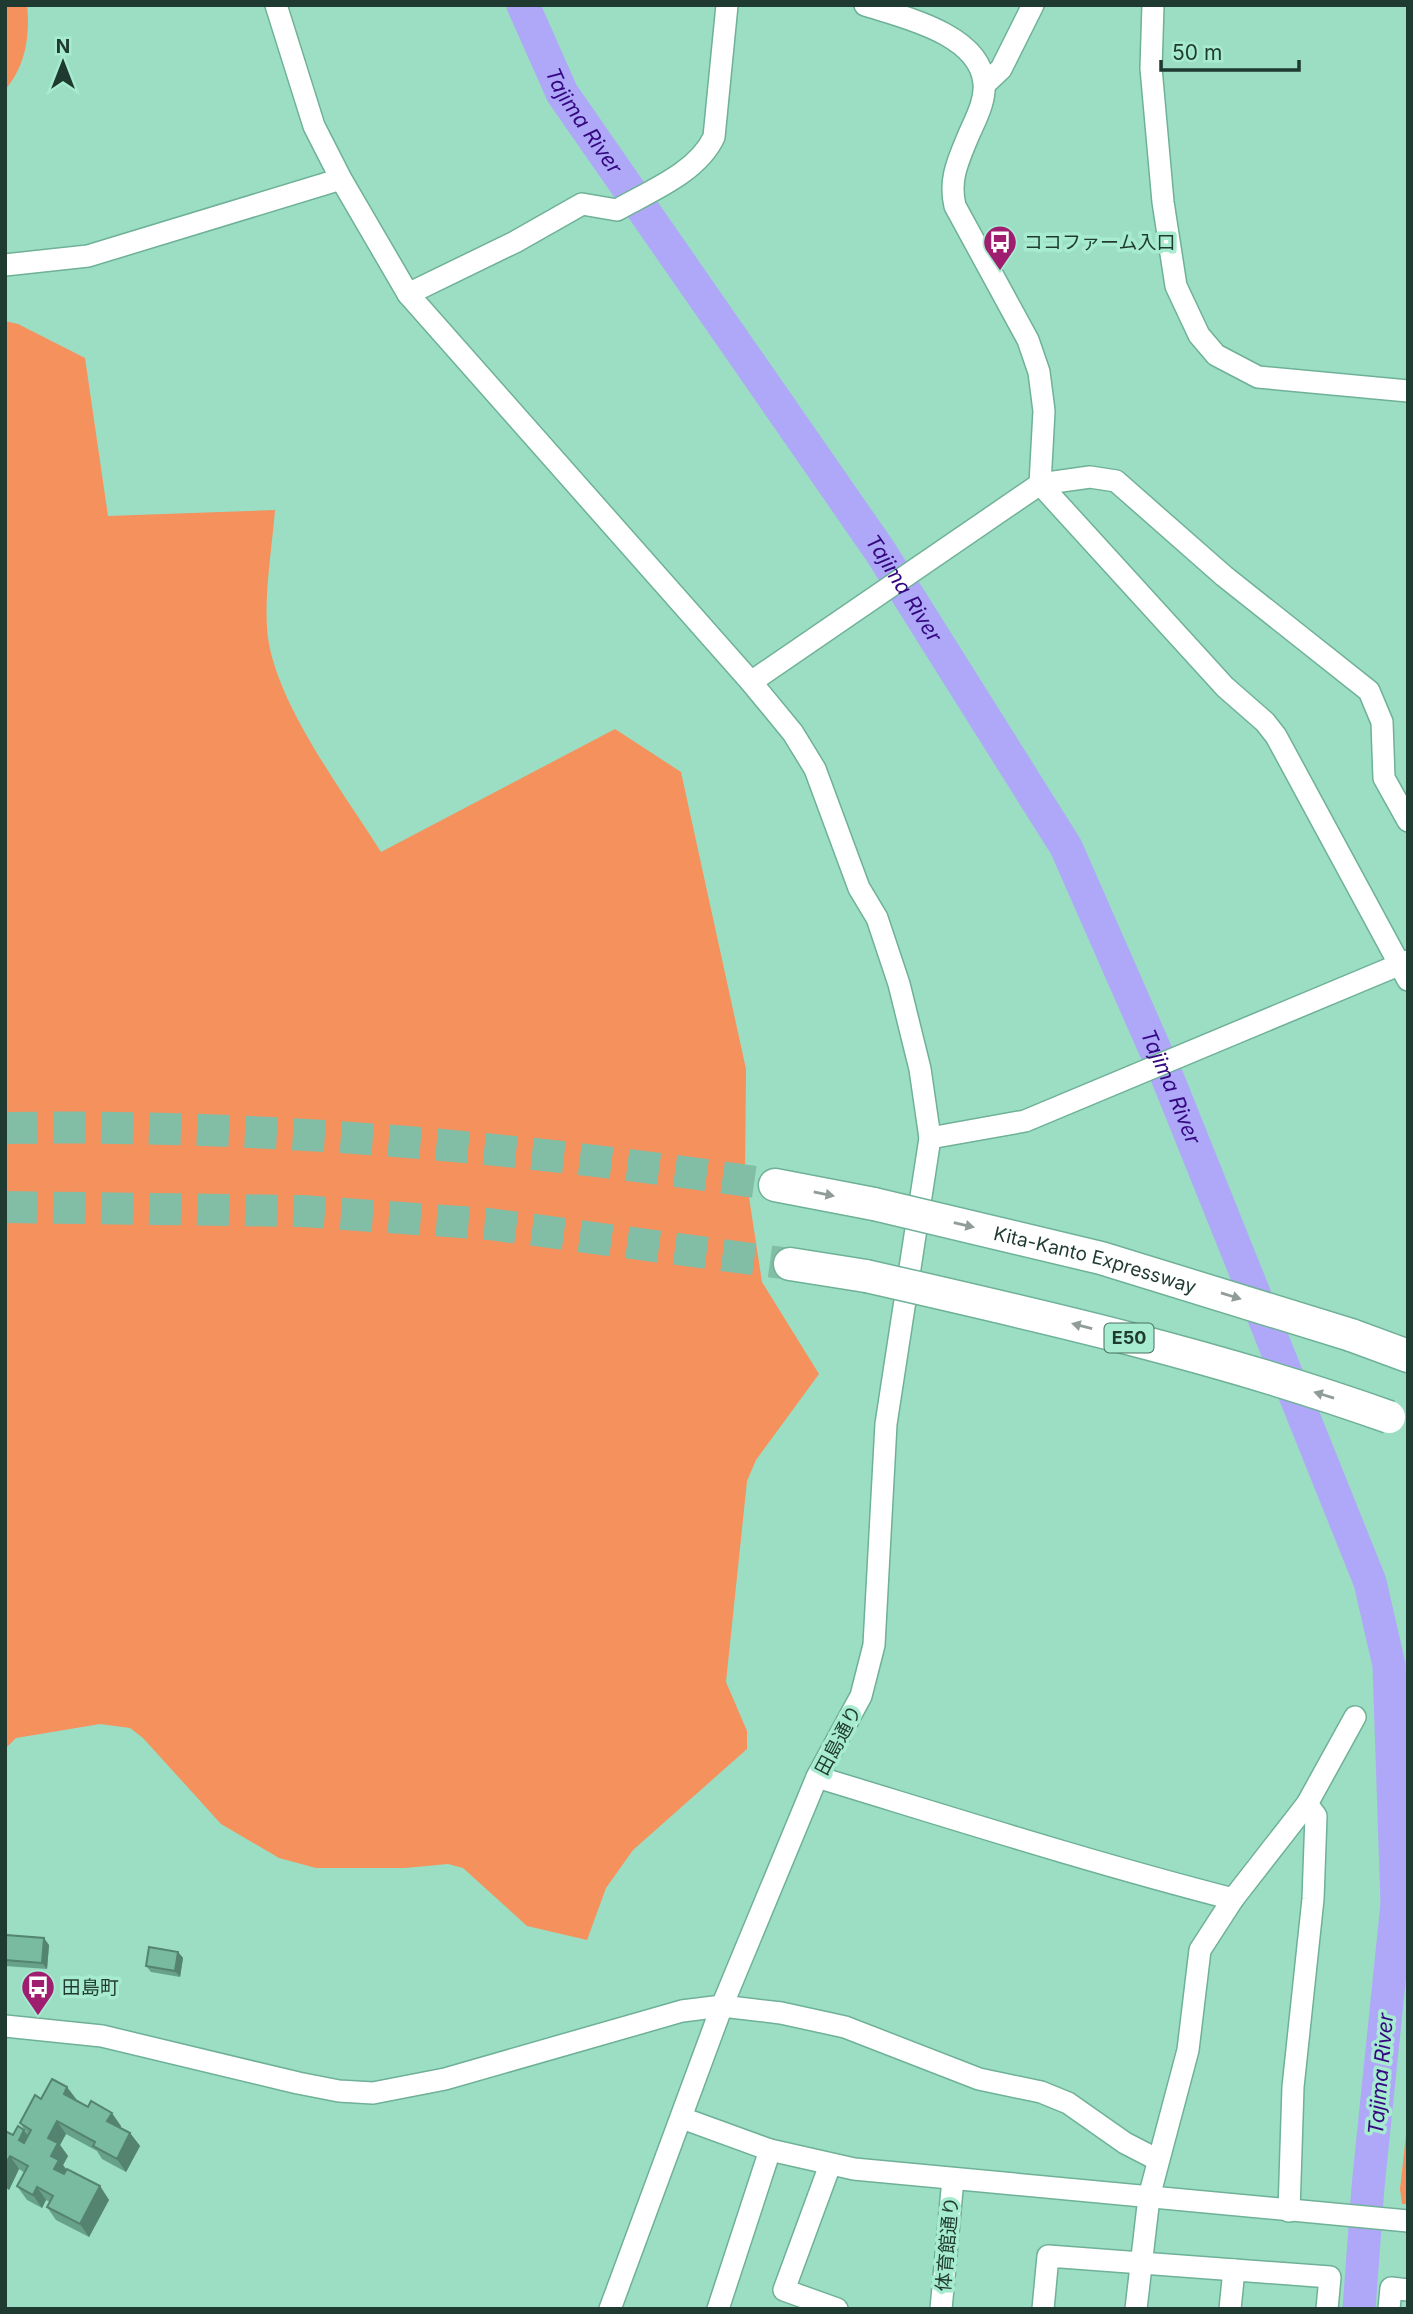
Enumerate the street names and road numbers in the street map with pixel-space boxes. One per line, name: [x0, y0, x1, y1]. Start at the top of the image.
street label: Kita-Kanto Expressway: [991, 1222, 1199, 1299]
road number: E50: [1104, 1324, 1154, 1352]
street label: 田島通り: [810, 1701, 866, 1779]
street label: 体育館通り: [932, 2196, 963, 2292]

